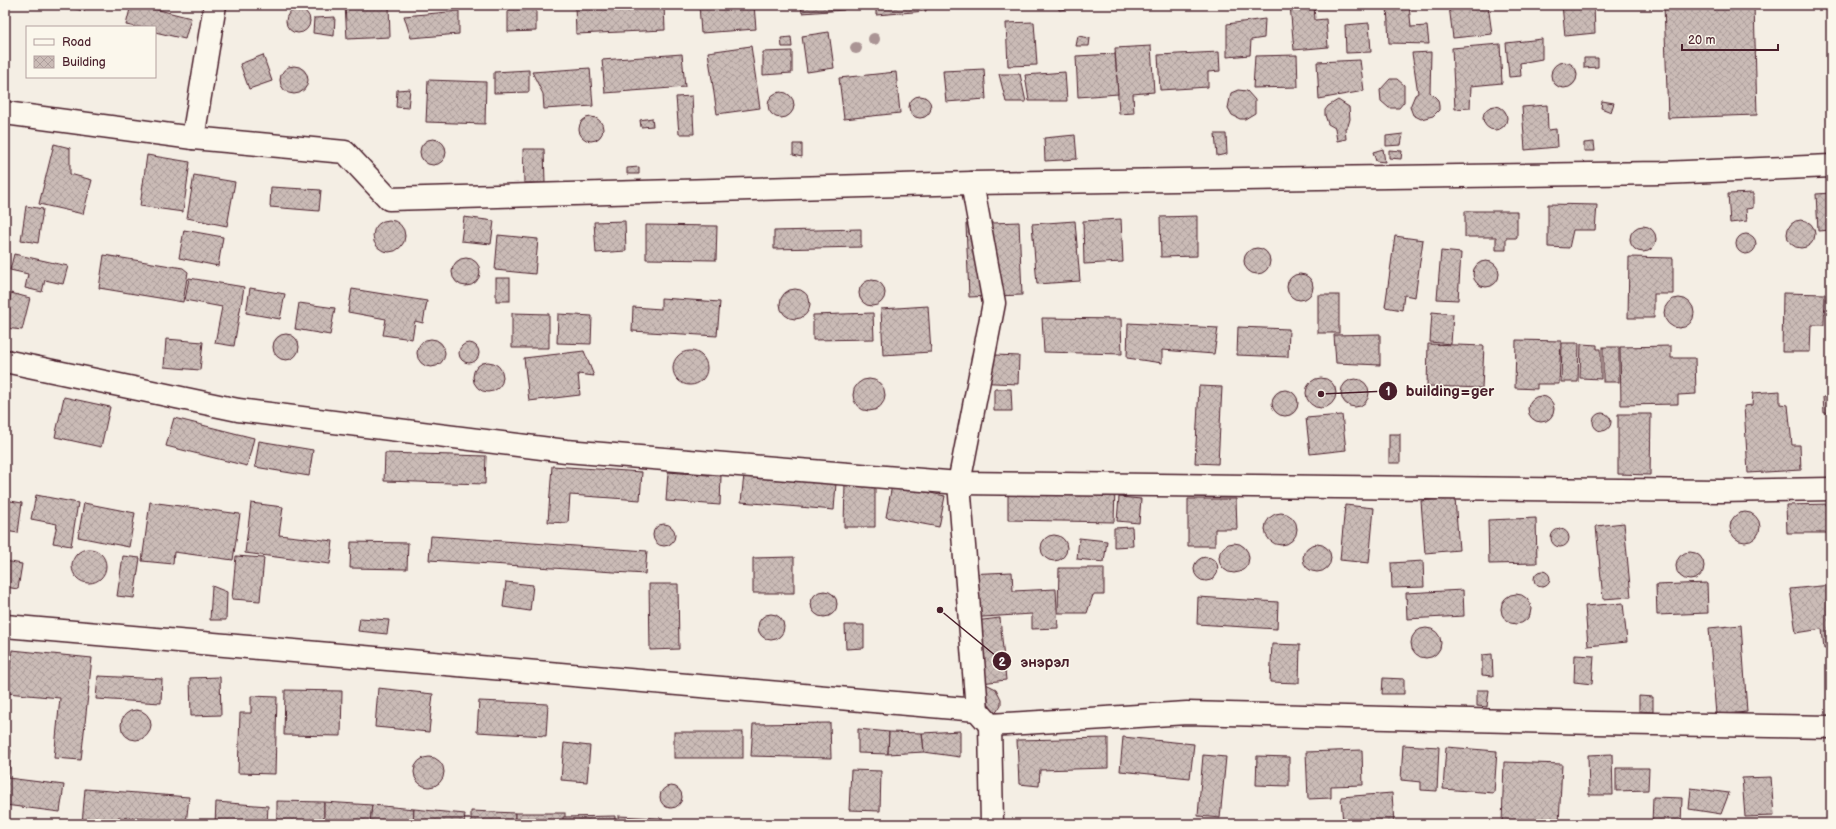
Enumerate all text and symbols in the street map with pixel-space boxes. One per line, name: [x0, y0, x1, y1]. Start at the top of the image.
legend: [26, 26, 156, 78]
scale bar: [1682, 26, 1778, 52]
text: 20 m: [1688, 33, 1715, 48]
text: Road: [62, 35, 91, 50]
text: Building: [62, 55, 106, 70]
callout: building=ger: [1378, 377, 1502, 404]
text: building=ger: [1406, 382, 1495, 401]
text: 1: [1385, 384, 1391, 399]
callout: энэрэл: [992, 648, 1078, 675]
text: энэрэл: [1020, 653, 1070, 672]
text: 2: [998, 655, 1006, 670]

